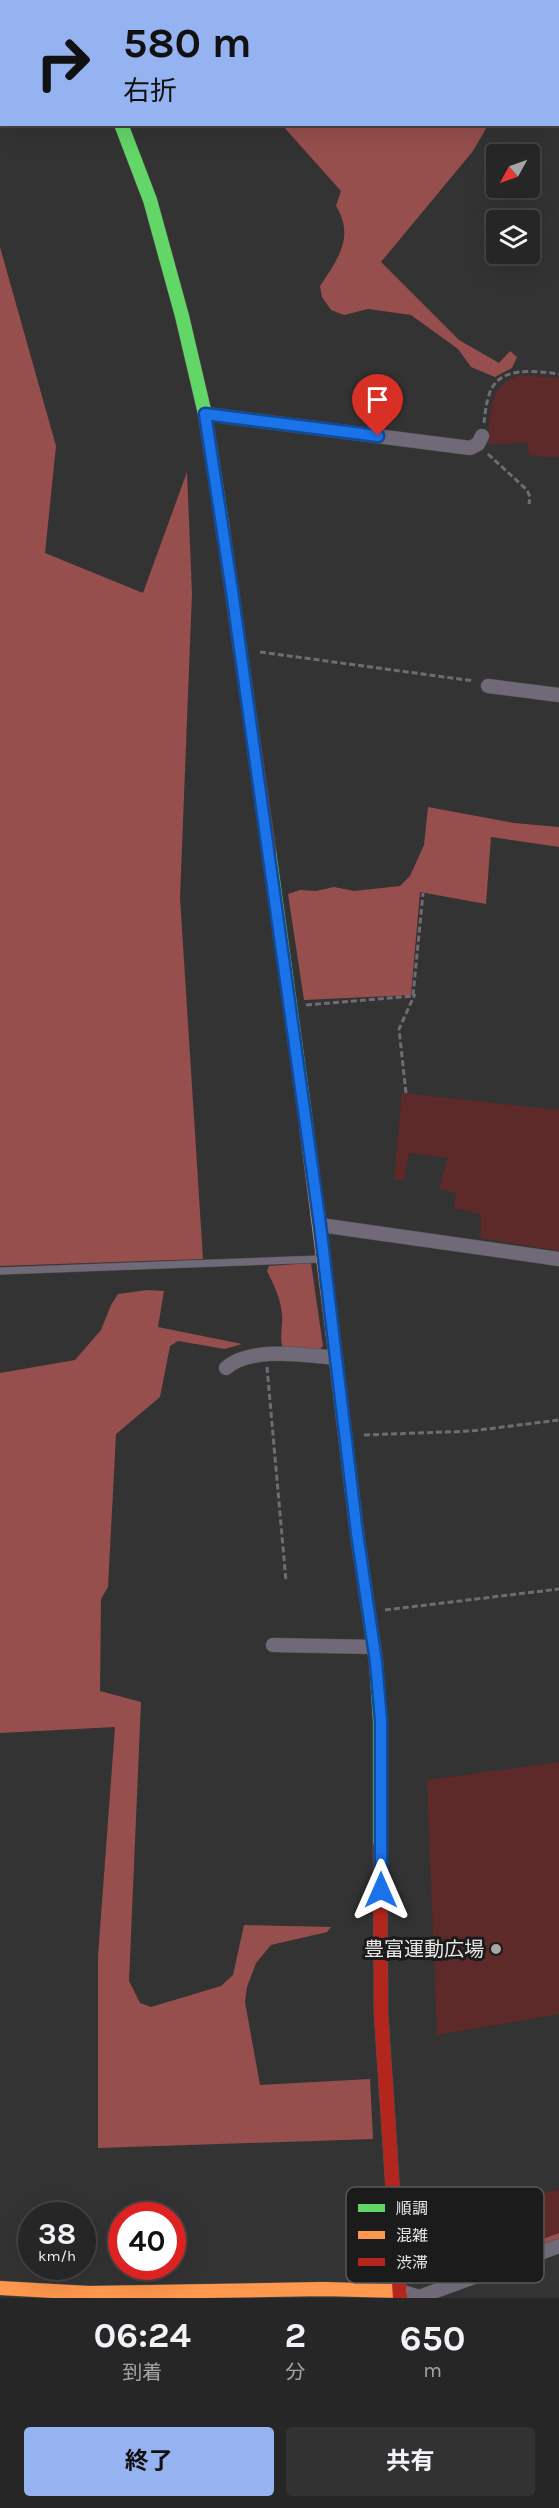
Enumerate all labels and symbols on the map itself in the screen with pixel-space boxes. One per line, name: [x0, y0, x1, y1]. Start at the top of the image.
north arrow: [486, 144, 540, 198]
pin: [352, 374, 403, 436]
position arrow: [349, 1858, 413, 1922]
place label: 豊富運動広場: [364, 1938, 484, 1961]
marker: 豊富運動広場: [489, 1942, 503, 1956]
legend: [346, 2187, 544, 2283]
text: 順調: [396, 2199, 428, 2218]
speed limit sign: 40: [108, 2202, 186, 2280]
text: 混雑: [396, 2226, 428, 2245]
text: 渋滞: [396, 2253, 428, 2272]

